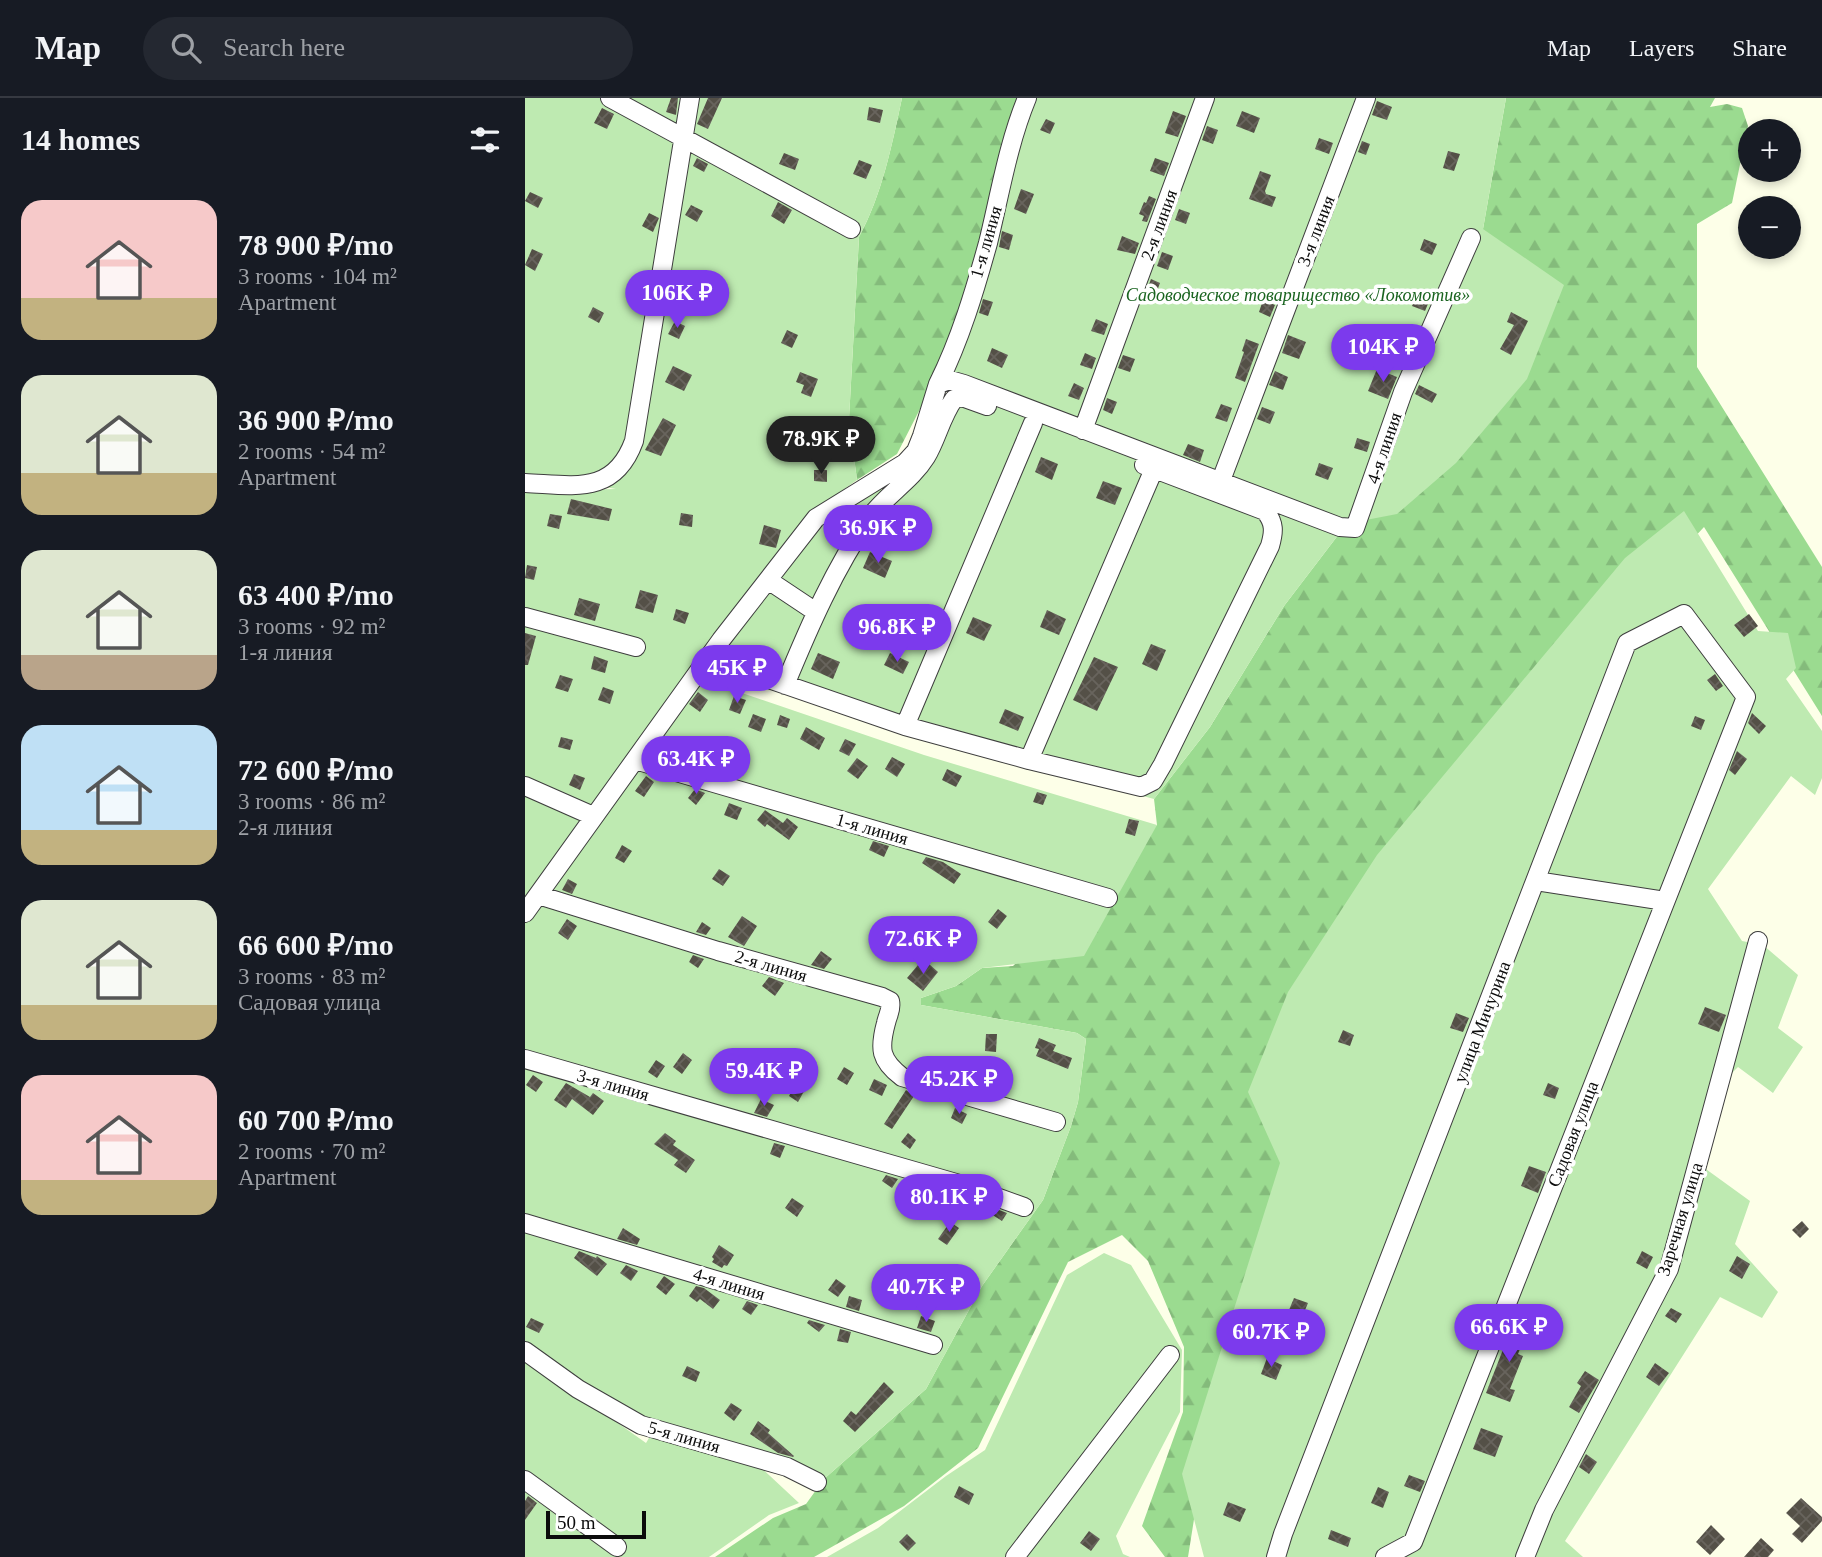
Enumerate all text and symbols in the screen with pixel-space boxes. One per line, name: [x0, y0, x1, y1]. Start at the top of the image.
search box: [143, 17, 633, 80]
icon: search: [167, 29, 205, 67]
text: Map: [35, 30, 101, 66]
text: Search here: [223, 33, 345, 62]
text: Map: [1547, 35, 1591, 61]
text: Layers: [1629, 35, 1694, 61]
text: Share: [1732, 35, 1787, 61]
map controls: [1738, 119, 1801, 259]
button: +: [1738, 119, 1801, 182]
icon: filters: [466, 121, 504, 159]
text: 14 homes: [21, 123, 140, 156]
street label: 2-я линия: [1137, 187, 1181, 263]
street label: 3-я линия: [1293, 193, 1339, 269]
button: −: [1738, 196, 1801, 259]
street label: 1-я линия: [966, 204, 1006, 280]
icon: home: [77, 228, 161, 312]
text: 78 900 ₽/mo: [238, 228, 394, 261]
text: 3 rooms · 104 m²: [238, 264, 397, 289]
pin: 106K ₽: [620, 271, 734, 330]
text: 106K ₽: [641, 280, 713, 305]
park label: Садоводческое товарищество «Локомотив»: [1126, 285, 1470, 305]
text: Apartment: [238, 290, 336, 315]
pin: 104K ₽: [1326, 324, 1440, 384]
text: 104K ₽: [1347, 334, 1419, 359]
icon: home: [77, 403, 161, 487]
text: 36 900 ₽/mo: [238, 403, 394, 436]
street label: 4-я линия: [1363, 410, 1405, 486]
pin: 78.9K ₽: [756, 416, 886, 476]
text: 78.9K ₽: [782, 426, 860, 451]
text: 2 rooms · 54 m²: [238, 439, 385, 464]
text: Apartment: [238, 465, 336, 490]
pin: 36.9K ₽: [813, 505, 943, 565]
text: 36.9K ₽: [839, 515, 917, 540]
icon: home: [77, 578, 161, 662]
text: 63 400 ₽/mo: [238, 578, 394, 611]
pin: 96.8K ₽: [832, 604, 962, 664]
text: 3 rooms · 92 m²: [238, 614, 385, 639]
text: 96.8K ₽: [858, 614, 936, 639]
text: 1-я линия: [238, 640, 332, 665]
pin: 45K ₽: [688, 646, 786, 705]
text: 45K ₽: [707, 655, 767, 680]
pin: 63.4K ₽: [631, 736, 761, 796]
text: 63.4K ₽: [657, 746, 735, 771]
icon: home: [77, 753, 161, 837]
text: 72 600 ₽/mo: [238, 753, 394, 786]
text: 3 rooms · 86 m²: [238, 789, 385, 814]
street label: 1-я линия: [834, 809, 910, 849]
text: 2-я линия: [238, 815, 332, 840]
pin: 72.6K ₽: [858, 916, 988, 976]
text: 72.6K ₽: [884, 926, 962, 951]
icon: home: [77, 928, 161, 1012]
text: 66 600 ₽/mo: [238, 928, 394, 961]
street label: 2-я линия: [733, 946, 809, 986]
street label: улица Мичурина: [1450, 958, 1514, 1086]
text: 3 rooms · 83 m²: [238, 964, 385, 989]
text: Садовая улица: [238, 990, 381, 1015]
pin: 59.4K ₽: [699, 1048, 829, 1108]
pin: 45.2K ₽: [894, 1056, 1024, 1116]
text: 59.4K ₽: [725, 1058, 803, 1083]
street label: 3-я линия: [575, 1065, 651, 1105]
text: 45.2K ₽: [920, 1066, 998, 1091]
street label: Садовая улица: [1544, 1078, 1602, 1190]
icon: home: [77, 1103, 161, 1187]
text: 60 700 ₽/mo: [238, 1103, 394, 1136]
text: 2 rooms · 70 m²: [238, 1139, 385, 1164]
street label: Заречная улица: [1653, 1160, 1707, 1278]
text: Apartment: [238, 1165, 336, 1190]
pin: 80.1K ₽: [884, 1174, 1014, 1234]
text: 80.1K ₽: [910, 1184, 988, 1209]
street label: 4-я линия: [691, 1264, 767, 1304]
pin: 40.7K ₽: [861, 1264, 991, 1324]
text: 40.7K ₽: [887, 1274, 965, 1299]
pin: 66.6K ₽: [1444, 1304, 1574, 1364]
pin: 60.7K ₽: [1206, 1310, 1336, 1369]
text: 66.6K ₽: [1470, 1314, 1548, 1339]
text: 60.7K ₽: [1232, 1319, 1310, 1344]
street label: 5-я линия: [646, 1417, 722, 1457]
scale bar: [546, 1508, 646, 1540]
text: 50 m: [557, 1512, 596, 1533]

